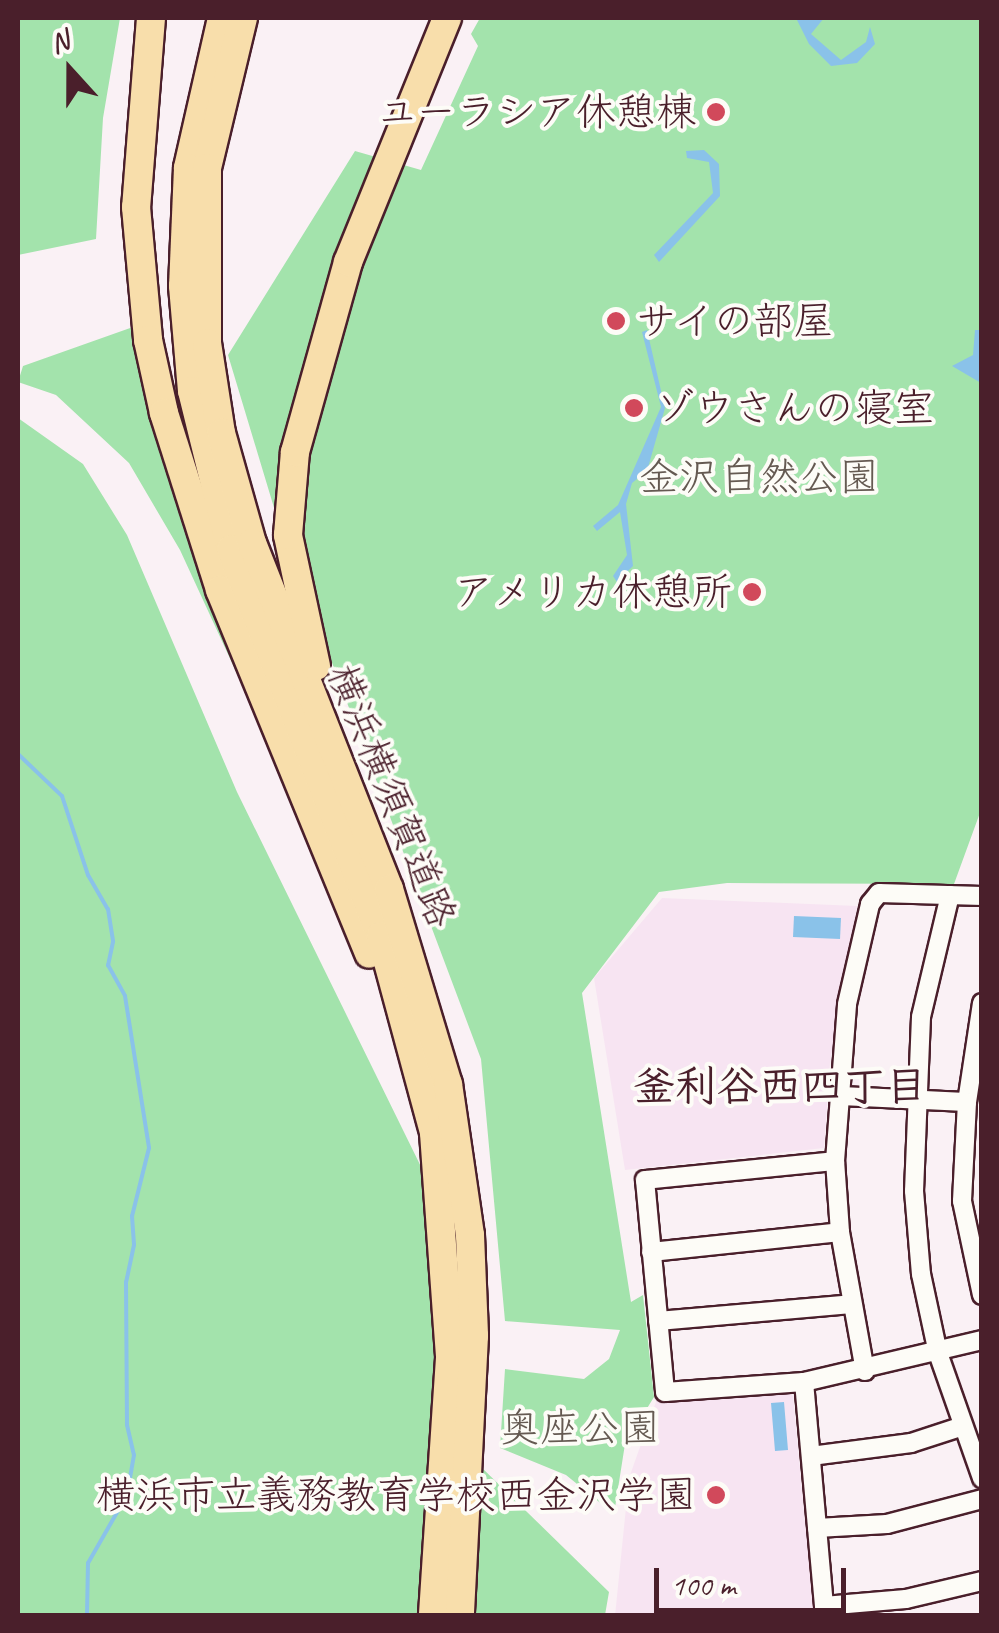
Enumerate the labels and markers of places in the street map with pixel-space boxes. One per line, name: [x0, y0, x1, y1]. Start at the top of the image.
place label: ユーラシア休憩棟: [378, 88, 696, 136]
marker: ユーラシア休憩棟: [705, 101, 727, 123]
place label: サイの部屋: [636, 297, 836, 345]
marker: サイの部屋: [605, 310, 627, 332]
place label: ゾウさんの寝室: [654, 384, 934, 432]
marker: ゾウさんの寝室: [623, 397, 645, 419]
place label: アメリカ休憩所: [452, 568, 732, 616]
marker: アメリカ休憩所: [741, 581, 763, 603]
place label: 横浜市立義務教育学校西金沢学園: [96, 1471, 696, 1519]
marker: 横浜市立義務教育学校西金沢学園: [705, 1484, 727, 1506]

